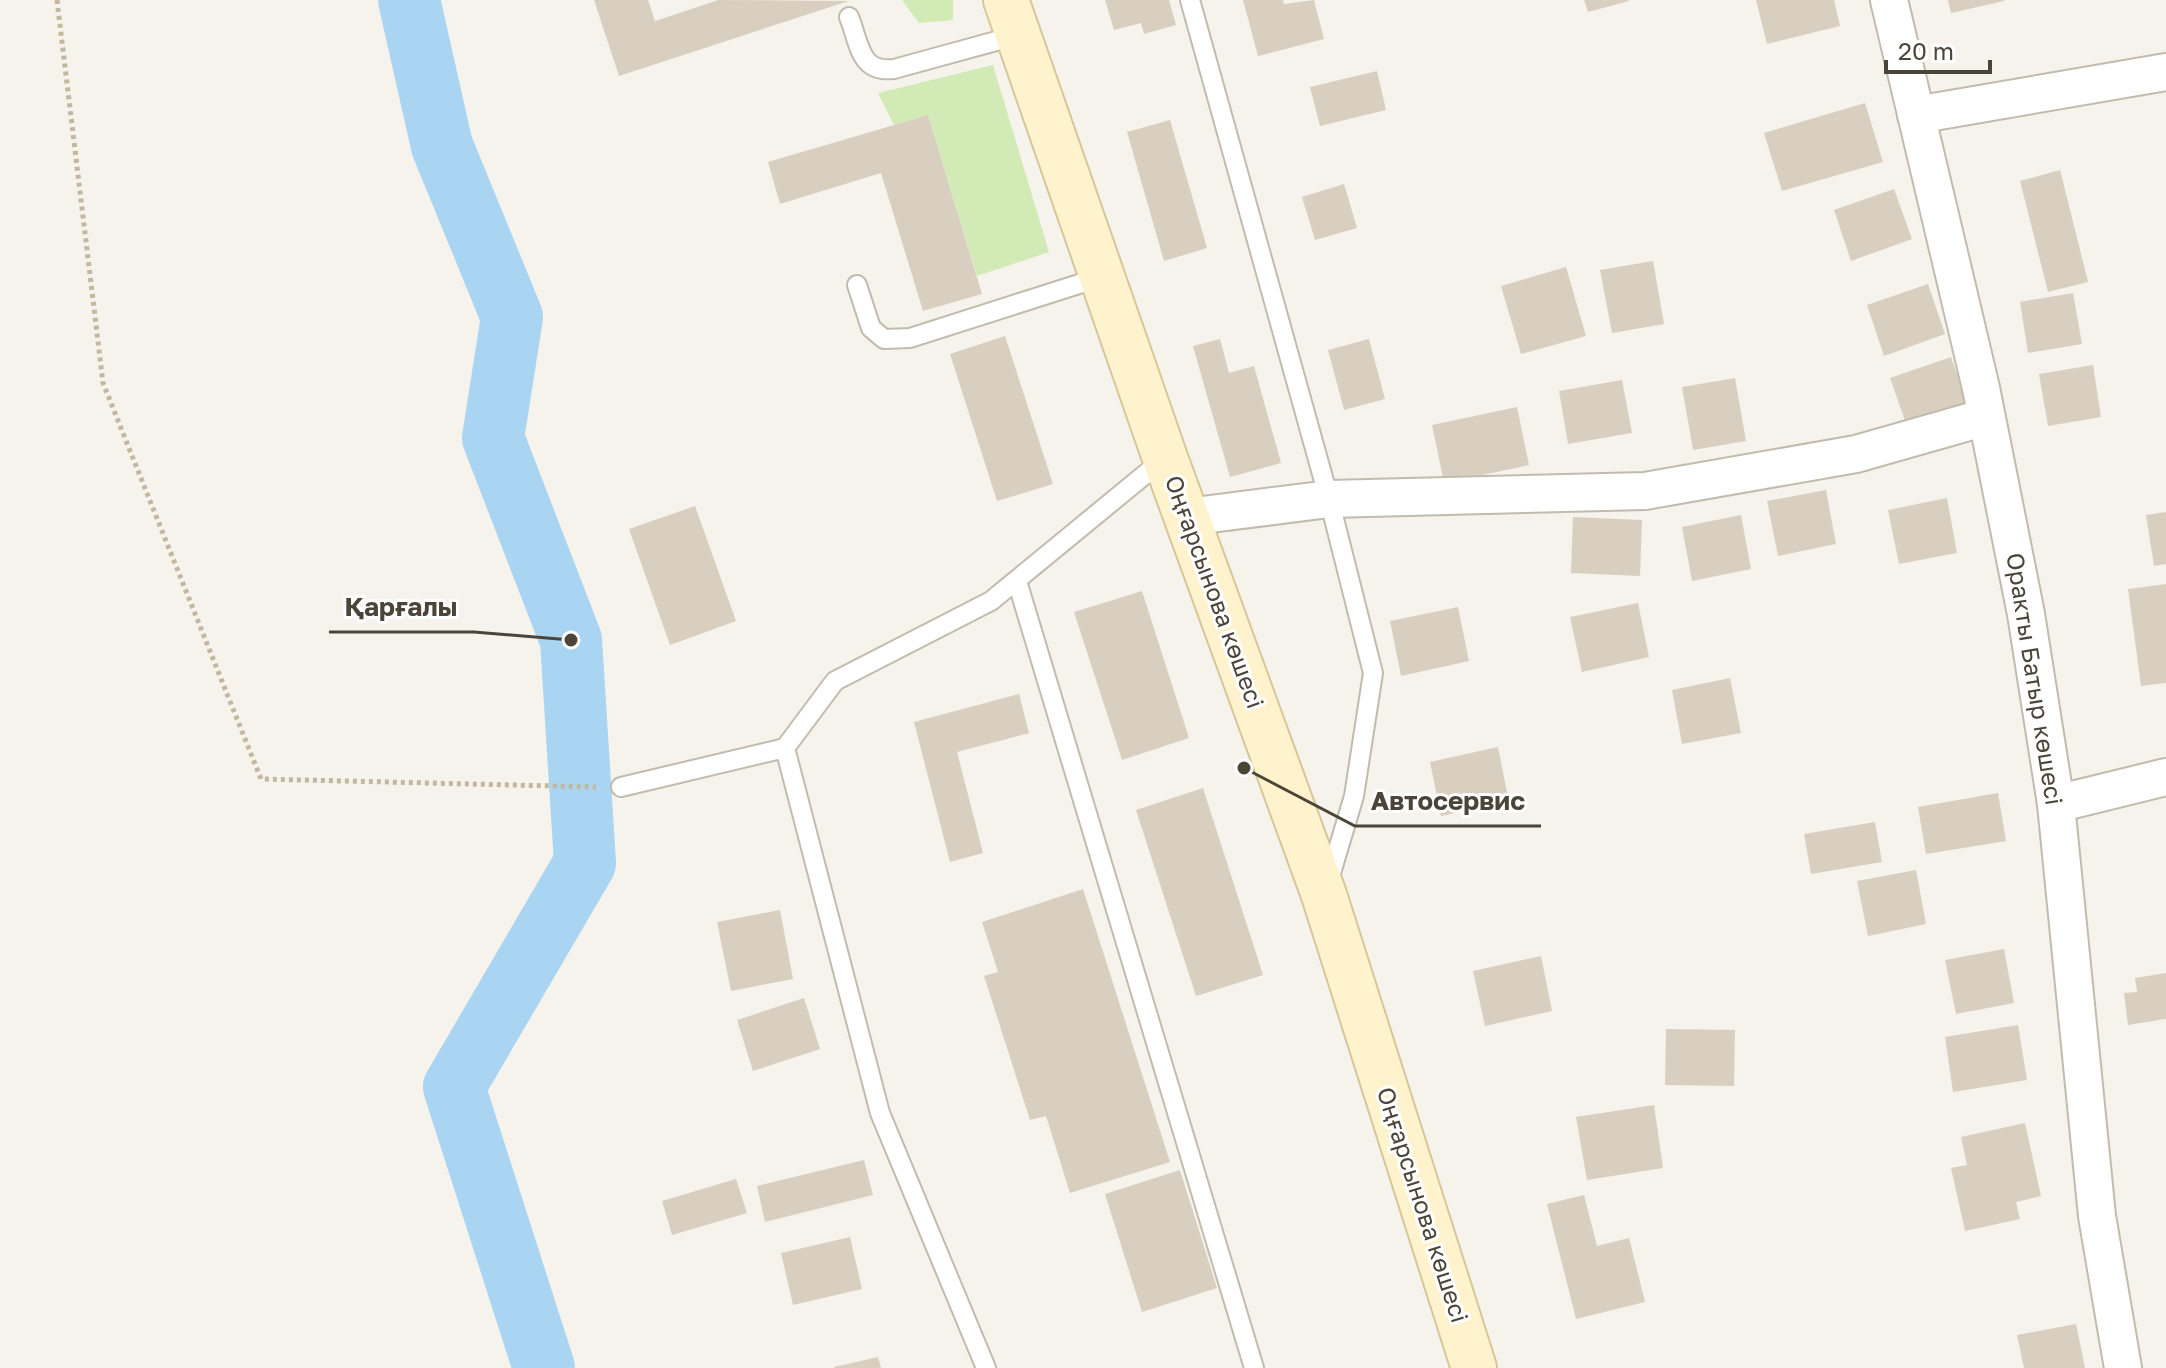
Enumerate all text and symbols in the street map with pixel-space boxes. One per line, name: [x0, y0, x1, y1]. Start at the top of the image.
scale bar: [1886, 24, 1990, 74]
text: 20 m: [1898, 36, 1954, 65]
street label: Оңғарсынова көшесі: [1160, 471, 1271, 712]
street label: Оракты Батыр көшесі: [2001, 551, 2070, 807]
callout: Қарғалы: [329, 582, 474, 632]
text: Қарғалы: [344, 591, 458, 622]
callout: Автосервис: [1355, 776, 1541, 826]
text: Автосервис: [1371, 785, 1525, 816]
street label: Оңғарсынова көшесі: [1372, 1083, 1475, 1326]

